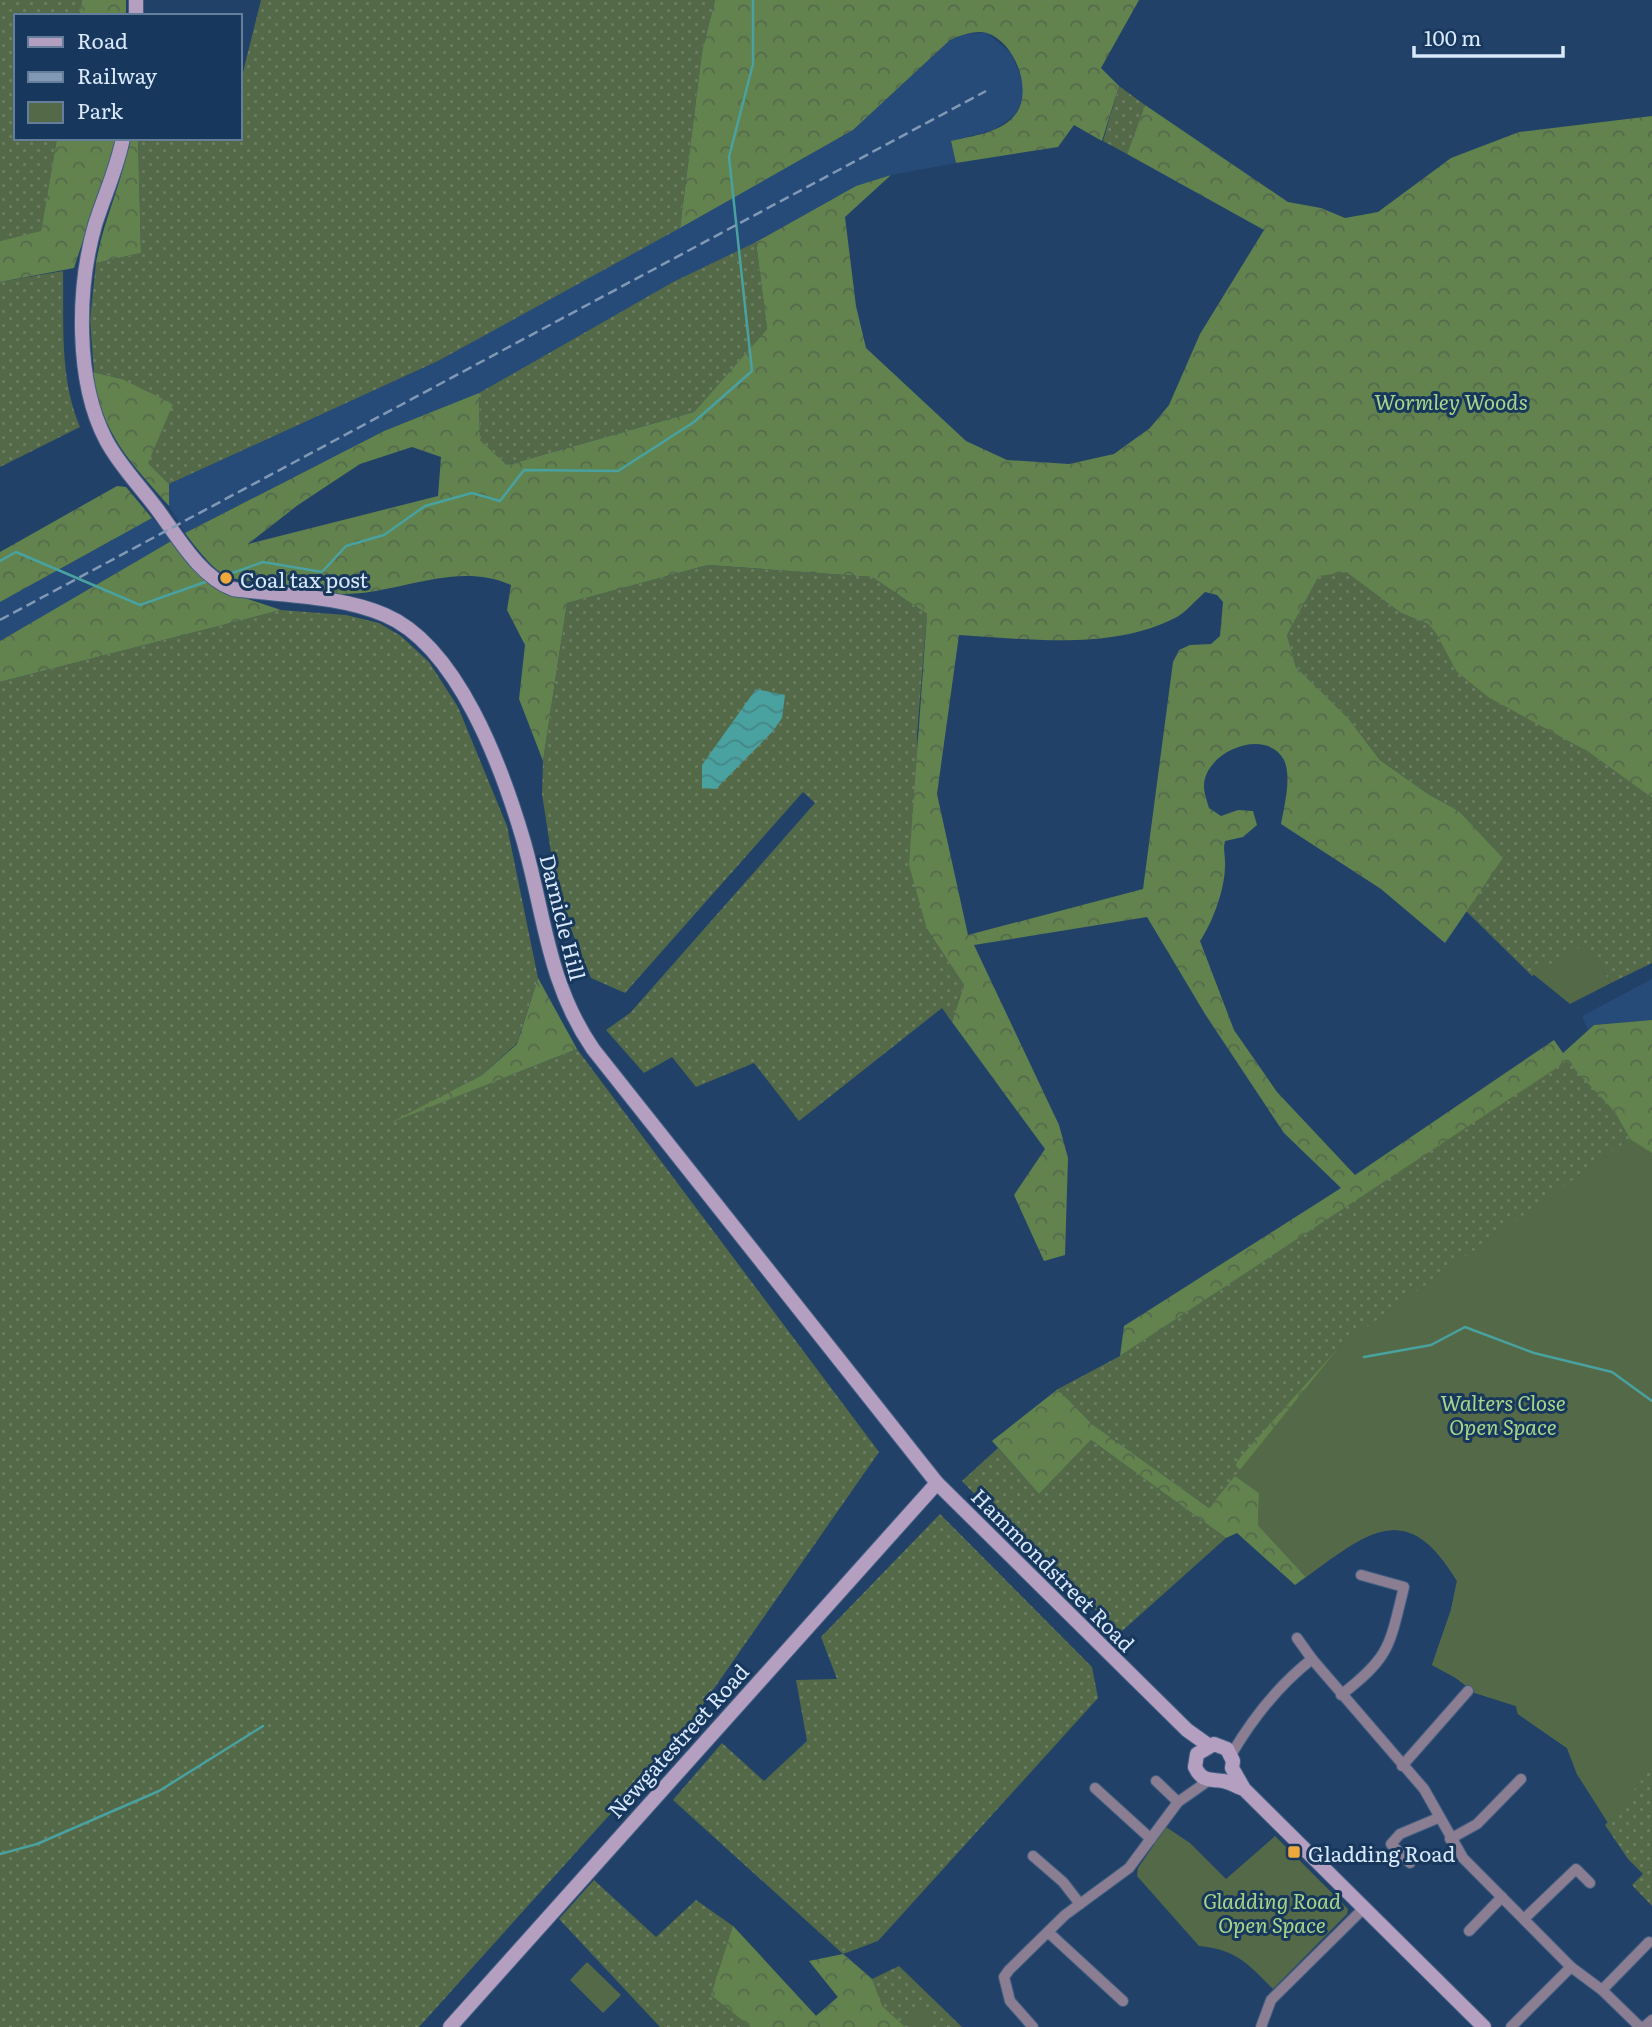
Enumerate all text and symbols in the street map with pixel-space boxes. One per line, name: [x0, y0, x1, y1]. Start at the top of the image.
legend: [14, 14, 242, 140]
scale bar: [1414, 14, 1563, 58]
text: 100 m: [1424, 21, 1481, 52]
text: Road: [77, 24, 128, 55]
text: Railway: [77, 59, 158, 90]
text: Park: [77, 94, 123, 125]
park label: Wormley Woods: [1374, 385, 1528, 416]
place label: Coal tax post: [240, 563, 368, 594]
marker: Coal tax post: [218, 570, 234, 586]
street label: Darnicle Hill: [533, 851, 595, 983]
park label: Walters Close Open Space: [1440, 1386, 1566, 1441]
street label: Hammondstreet Road: [965, 1480, 1143, 1658]
street label: Newgatestreet Road: [599, 1656, 755, 1824]
place label: Gladding Road: [1308, 1837, 1455, 1868]
marker: Gladding Road: [1286, 1844, 1302, 1860]
park label: Gladding Road Open Space: [1203, 1884, 1341, 1939]

